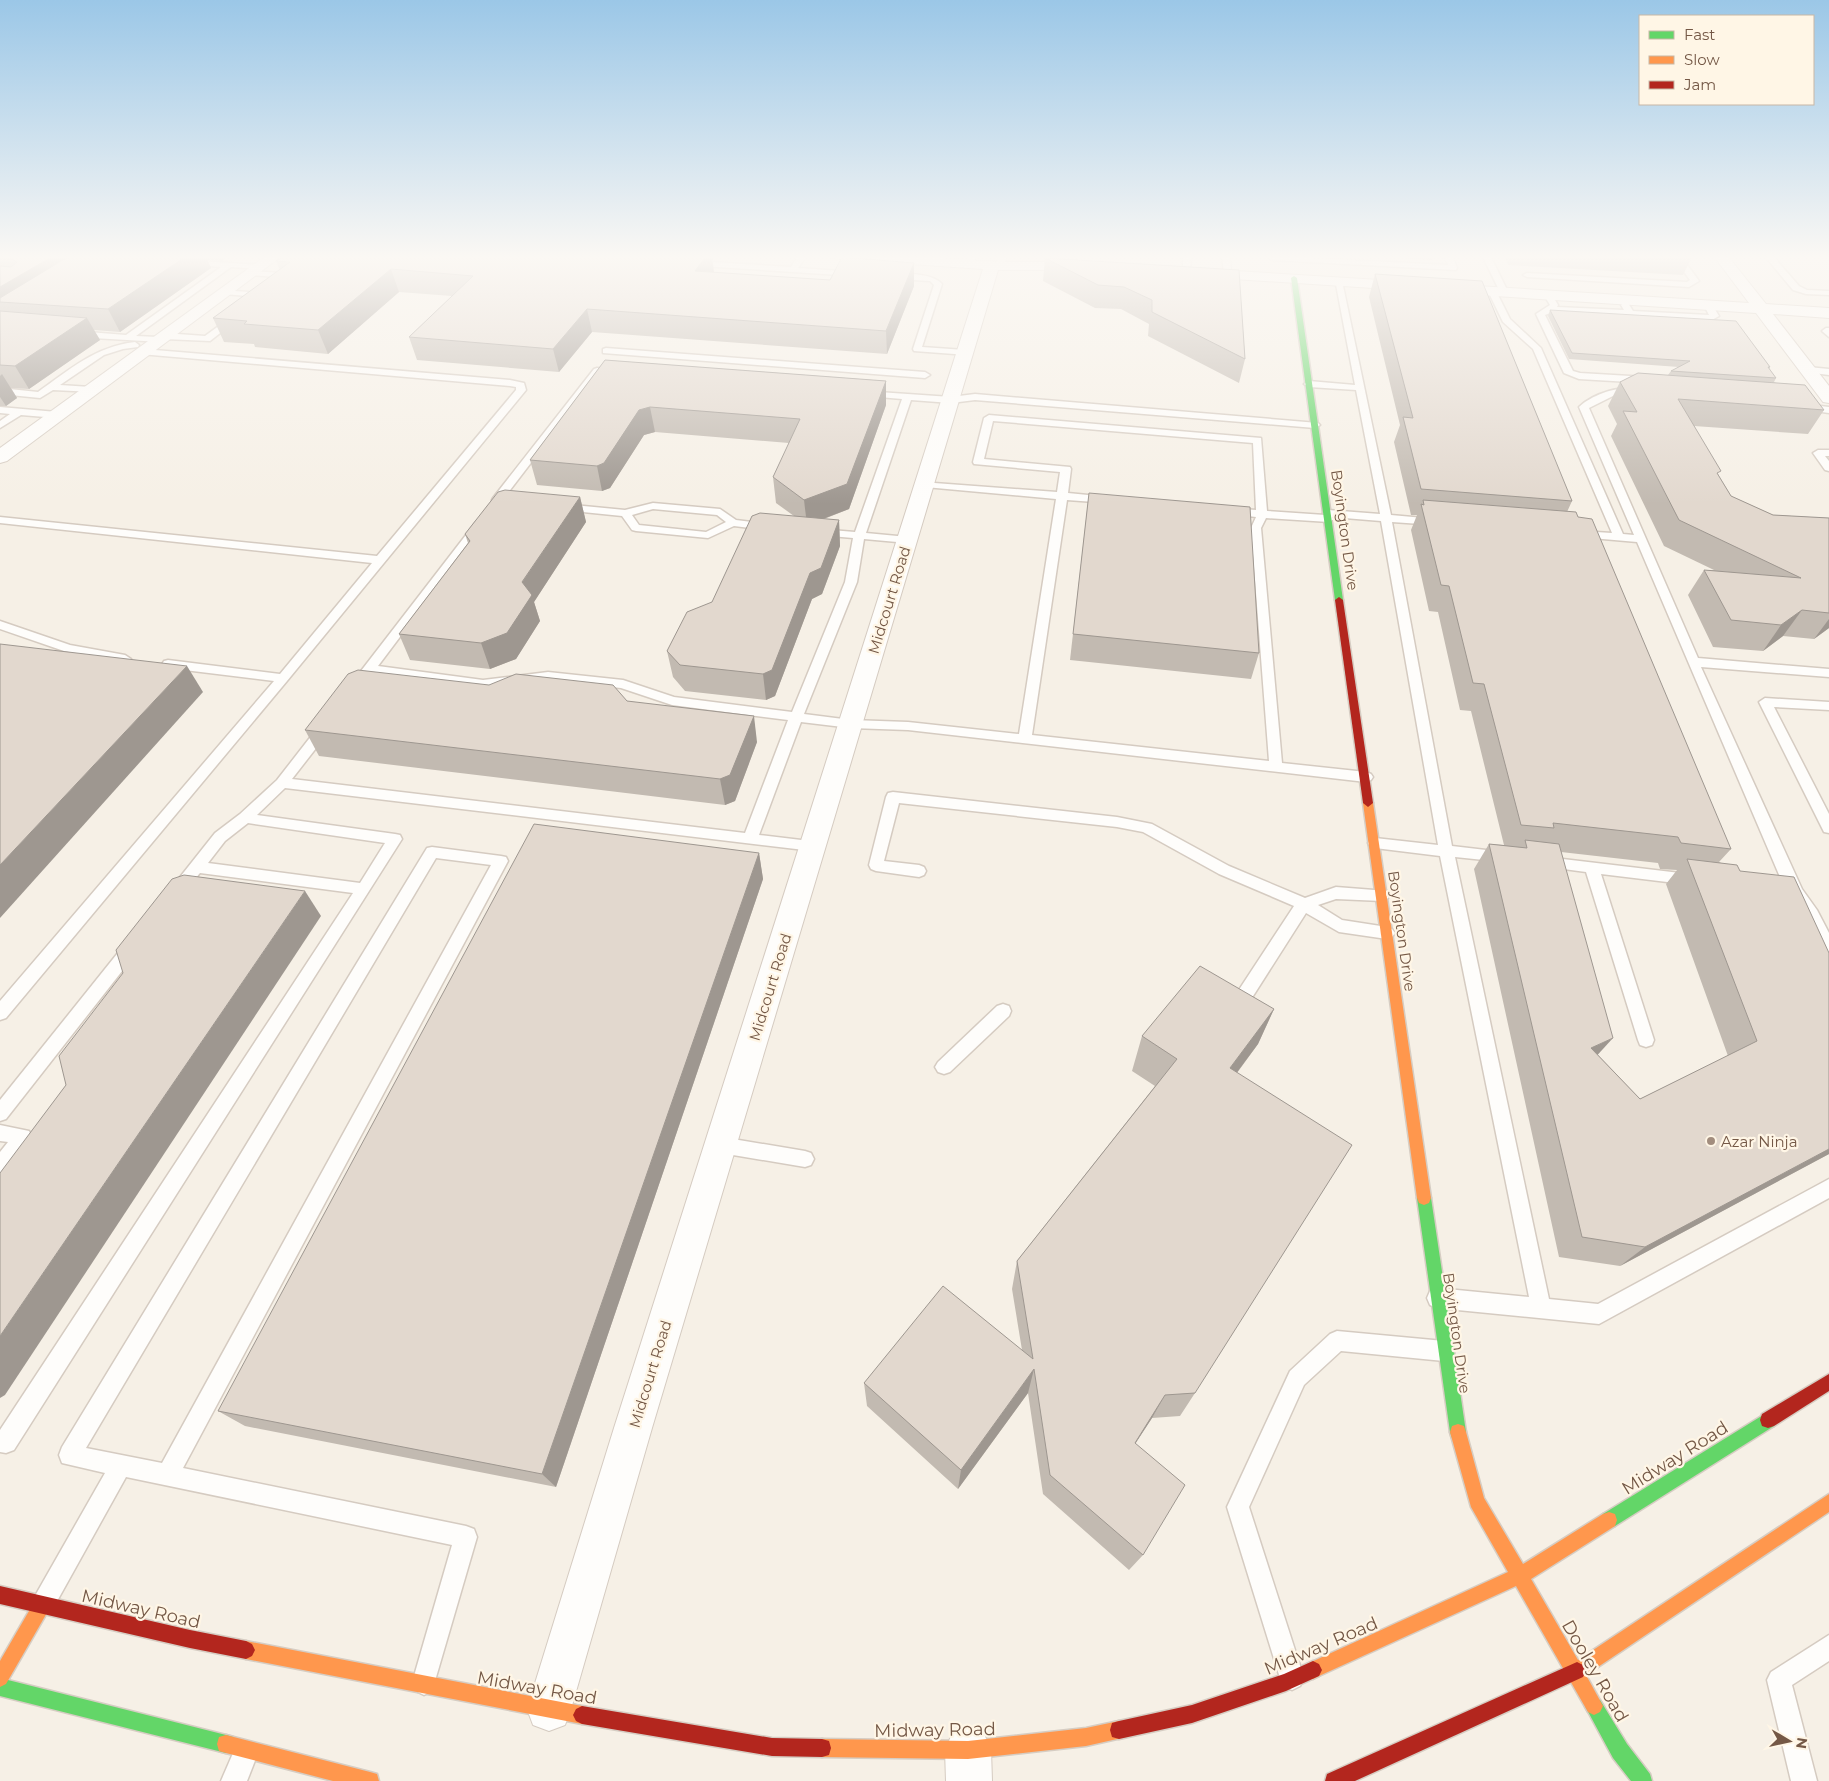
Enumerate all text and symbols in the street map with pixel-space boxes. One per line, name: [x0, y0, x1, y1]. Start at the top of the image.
legend: [1639, 15, 1814, 105]
text: Fast: [1684, 25, 1715, 44]
text: Slow: [1684, 50, 1720, 69]
text: Jam: [1683, 75, 1716, 94]
street label: Boyington Drive: [1327, 468, 1363, 592]
street label: Midcourt Road: [864, 544, 914, 656]
street label: Boyington Drive: [1384, 869, 1420, 993]
street label: Midcourt Road: [745, 931, 795, 1043]
place label: Azar Ninja: [1721, 1132, 1798, 1151]
marker: Azar Ninja: [1705, 1135, 1717, 1147]
street label: Boyington Drive: [1439, 1271, 1475, 1395]
street label: Midcourt Road: [625, 1318, 675, 1430]
street label: Midway Road: [1618, 1416, 1732, 1500]
street label: Midway Road: [79, 1585, 203, 1633]
street label: Midway Road: [1261, 1612, 1381, 1680]
street label: Dooley Road: [1557, 1616, 1633, 1726]
street label: Midway Road: [475, 1667, 599, 1709]
north arrow: [1764, 1716, 1814, 1766]
street label: Midway Road: [874, 1718, 996, 1742]
text: N: [1792, 1736, 1812, 1750]

